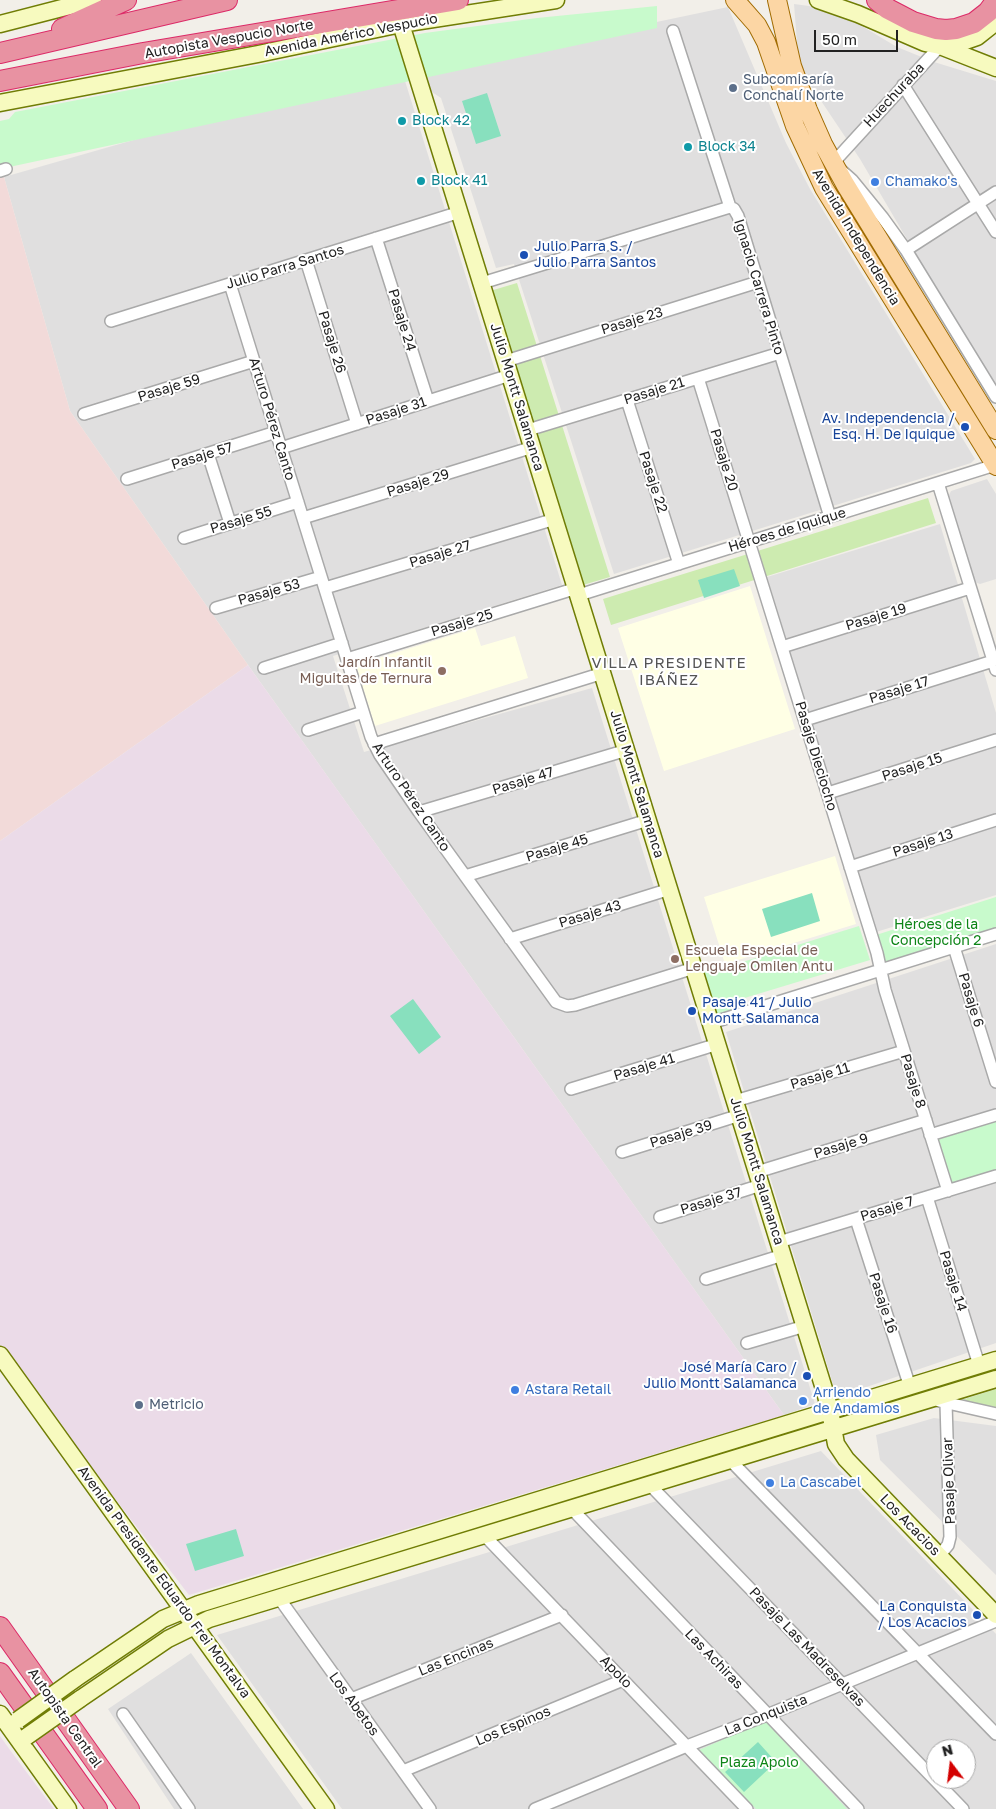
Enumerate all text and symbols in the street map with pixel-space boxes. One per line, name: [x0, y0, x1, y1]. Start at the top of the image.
street label: Avenida Américo Vespucio: [263, 10, 439, 60]
street label: Autopista Vespucio Norte: [143, 16, 315, 62]
scale bar: [816, 20, 900, 52]
text: 50 m: [822, 30, 857, 48]
street label: Huechuraba: [860, 59, 928, 131]
place label: Subcomisaría Conchalí Norte: [743, 72, 844, 104]
marker: Subcomisaría Conchalí Norte: [727, 82, 739, 94]
place label: Block 42: [412, 113, 470, 129]
marker: Block 42: [396, 115, 408, 127]
place label: Block 34: [698, 139, 756, 155]
marker: Block 34: [682, 141, 694, 153]
street label: Avenida Independencia: [809, 166, 903, 308]
place label: Block 41: [431, 173, 487, 189]
place label: Chamako's: [885, 174, 958, 190]
marker: Block 41: [415, 175, 427, 187]
marker: Chamako's: [869, 176, 881, 188]
street label: Ignacio Carrera Pinto: [730, 217, 788, 357]
place label: Julio Parra S. / Julio Parra Santos: [534, 239, 656, 272]
street label: Julio Parra Santos: [224, 241, 346, 293]
marker: Julio Parra S. / Julio Parra Santos: [518, 249, 530, 261]
street label: Pasaje 24: [385, 287, 419, 353]
street label: Pasaje 23: [599, 304, 665, 338]
street label: Pasaje 26: [315, 309, 349, 375]
street label: Julio Montt Salamanca: [487, 321, 547, 473]
street label: Arturo Pérez Canto: [245, 356, 299, 482]
street label: Pasaje 59: [136, 371, 202, 405]
street label: Pasaje 21: [622, 374, 686, 408]
street label: Pasaje 31: [364, 393, 428, 429]
place label: Av. Independencia / Esq. H. De Iquique: [822, 411, 955, 444]
marker: Av. Independencia / Esq. H. De Iquique: [959, 421, 971, 433]
street label: Pasaje 20: [707, 427, 741, 493]
street label: Pasaje 57: [169, 439, 235, 473]
street label: Pasaje 22: [635, 449, 671, 515]
street label: Pasaje 29: [385, 466, 451, 500]
street label: Pasaje 55: [208, 503, 274, 537]
street label: Héroes de Iquique: [726, 504, 848, 556]
street label: Pasaje 27: [407, 537, 473, 571]
street label: Pasaje 53: [236, 575, 302, 609]
street label: Pasaje 19: [843, 600, 909, 634]
street label: Pasaje 25: [429, 606, 495, 640]
district label: VILLA PRESIDENTE IBÁÑEZ: [589, 654, 749, 689]
place label: Jardín Infantil Miguitas de Ternura: [299, 655, 432, 688]
marker: Jardín Infantil Miguitas de Ternura: [436, 665, 448, 677]
street label: Pasaje 17: [867, 673, 931, 707]
street label: Pasaje Dieciocho: [791, 699, 841, 813]
street label: Julio Montt Salamanca: [607, 708, 667, 860]
street label: Arturo Pérez Canto: [368, 739, 454, 855]
street label: Pasaje 15: [880, 749, 944, 785]
street label: Pasaje 47: [490, 764, 556, 798]
street label: Pasaje 13: [891, 825, 955, 861]
street label: Pasaje 45: [524, 831, 590, 865]
street label: Pasaje 43: [557, 897, 623, 931]
park label: Héroes de la Concepción 2: [891, 917, 981, 950]
place label: Escuela Especial de Lenguaje Omilen Antu: [685, 943, 833, 976]
marker: Escuela Especial de Lenguaje Omilen Antu: [669, 953, 681, 965]
street label: Pasaje 6: [955, 971, 987, 1029]
place label: Pasaje 41 / Julio Montt Salamanca: [702, 995, 819, 1028]
marker: Pasaje 41 / Julio Montt Salamanca: [686, 1005, 698, 1017]
street label: Pasaje 41: [611, 1050, 677, 1084]
street label: Pasaje 8: [897, 1052, 929, 1110]
street label: Pasaje 11: [788, 1059, 852, 1093]
street label: Julio Montt Salamanca: [727, 1095, 787, 1247]
street label: Pasaje 39: [648, 1117, 714, 1151]
street label: Pasaje 9: [812, 1130, 870, 1162]
street label: Pasaje 37: [678, 1184, 744, 1218]
street label: Pasaje 7: [858, 1193, 916, 1225]
street label: Pasaje 14: [936, 1248, 970, 1314]
street label: Pasaje 16: [865, 1270, 901, 1336]
place label: José María Caro / Julio Montt Salamanca: [643, 1360, 797, 1392]
marker: José María Caro / Julio Montt Salamanca: [801, 1370, 813, 1382]
place label: Astara Retail: [525, 1382, 611, 1398]
marker: Astara Retail: [509, 1384, 521, 1396]
place label: Arriendo de Andamios: [813, 1385, 900, 1418]
marker: Arriendo de Andamios: [797, 1395, 809, 1407]
place label: Metricio: [149, 1397, 204, 1413]
marker: Metricio: [133, 1399, 145, 1411]
street label: Pasaje Olivar: [939, 1437, 959, 1525]
street label: Avenida Presidente Eduardo Frei Montalva: [74, 1463, 254, 1701]
place label: La Cascabel: [780, 1475, 861, 1491]
marker: La Cascabel: [764, 1477, 776, 1489]
street label: Los Acacios: [876, 1491, 944, 1559]
street label: Pasaje Las Madreselvas: [746, 1584, 868, 1710]
place label: La Conquista / Los Acacios: [878, 1599, 967, 1631]
marker: La Conquista / Los Acacios: [971, 1609, 983, 1621]
street label: Las Achiras: [681, 1626, 747, 1692]
street label: Las Encinas: [416, 1634, 496, 1680]
street label: Apolo: [596, 1652, 636, 1692]
street label: Autopista Central: [24, 1665, 106, 1771]
street label: Los Abetos: [325, 1669, 383, 1739]
street label: La Conquista: [722, 1691, 810, 1739]
street label: Los Espinos: [473, 1703, 553, 1749]
north arrow: [926, 1739, 976, 1789]
text: N: [940, 1740, 955, 1760]
park label: Plaza Apolo: [719, 1755, 799, 1771]

